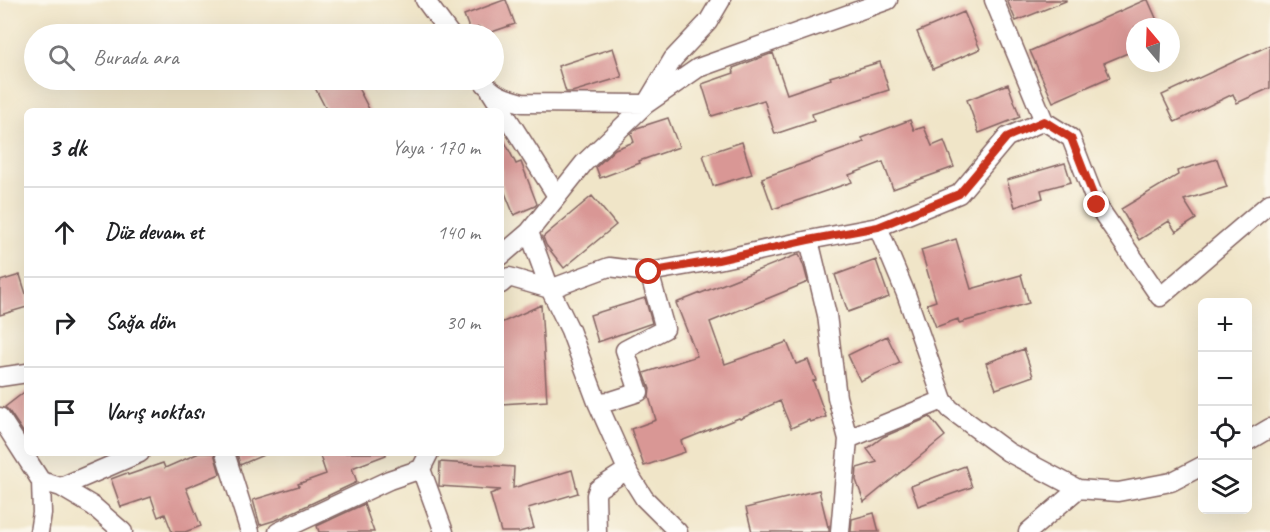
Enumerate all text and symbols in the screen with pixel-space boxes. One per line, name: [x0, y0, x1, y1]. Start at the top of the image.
north arrow: [1126, 18, 1180, 72]
search box: [24, 24, 504, 90]
icon: search: [45, 41, 78, 74]
text: Burada ara: [93, 43, 179, 71]
text: 3 dk: [48, 131, 86, 164]
text: Yaya · 170 m: [392, 135, 480, 160]
route end: [1083, 191, 1109, 217]
icon: ahead: [48, 216, 81, 249]
text: Düz devam et: [105, 218, 203, 246]
text: 140 m: [437, 220, 480, 245]
route start: [635, 258, 661, 284]
map controls: [1198, 298, 1252, 514]
button: +: [1198, 298, 1252, 352]
icon: right: [48, 306, 81, 339]
text: Sağa dön: [105, 308, 175, 336]
text: 30 m: [446, 310, 480, 335]
button: −: [1198, 352, 1252, 406]
icon: arrive: [48, 396, 81, 429]
text: Varış noktası: [105, 398, 204, 426]
button: locate: [1198, 406, 1252, 460]
button: layers: [1198, 460, 1252, 514]

